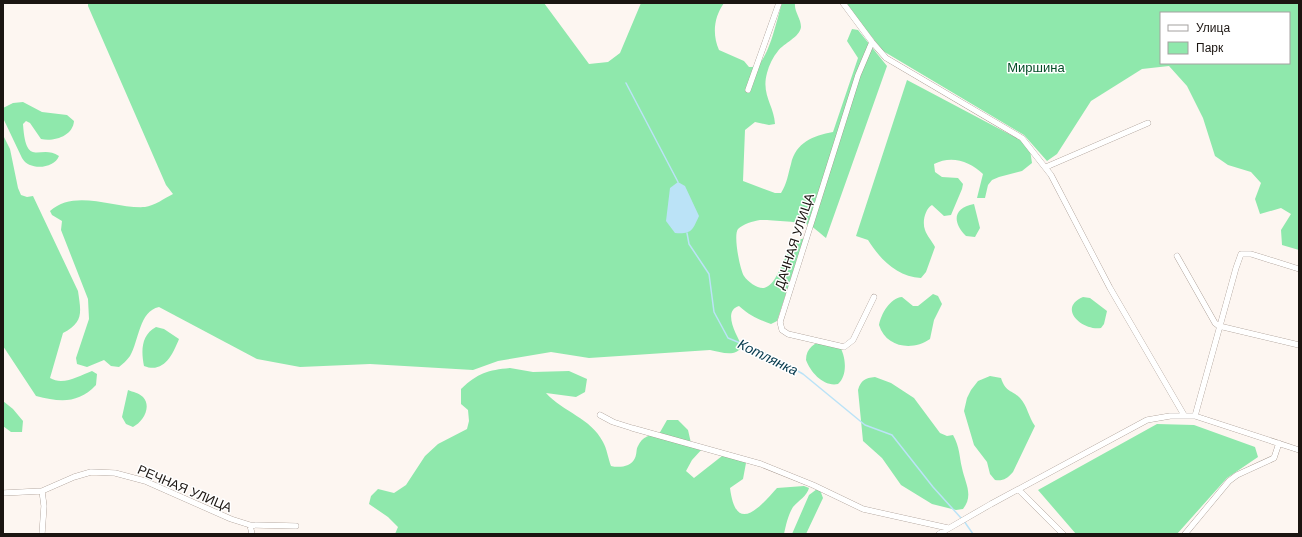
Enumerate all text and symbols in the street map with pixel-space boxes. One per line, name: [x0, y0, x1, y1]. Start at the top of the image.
legend: [1160, 12, 1290, 64]
text: Улица: [1196, 21, 1230, 35]
text: Парк: [1196, 41, 1224, 55]
park label: Миршина: [1007, 60, 1065, 75]
street label: ДАЧНАЯ УЛИЦА: [772, 191, 817, 291]
water label: Котлянка: [735, 336, 801, 378]
street label: РЕЧНАЯ УЛИЦА: [135, 462, 235, 515]

